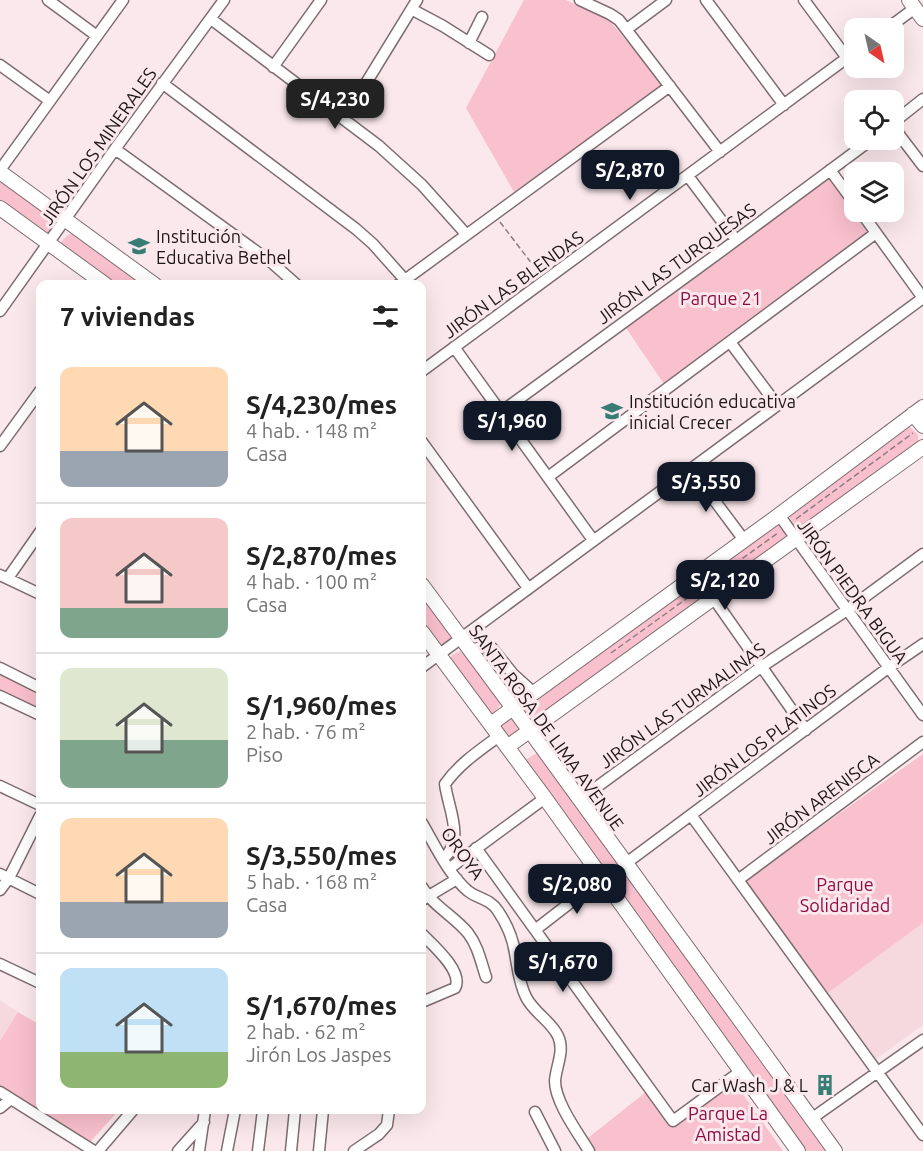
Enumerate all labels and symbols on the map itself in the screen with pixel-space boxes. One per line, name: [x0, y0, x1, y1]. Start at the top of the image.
north arrow: [844, 18, 904, 78]
street label: JIRÓN LOS MINERALES: [35, 63, 160, 228]
pin: S/4,230: [280, 79, 390, 130]
pin: S/2,870: [575, 150, 685, 201]
street label: JIRÓN LAS TURQUESAS: [592, 198, 760, 328]
place label: Institución Educativa Bethel: [156, 226, 292, 267]
street label: JIRÓN LAS BLENDAS: [438, 226, 587, 342]
school or university icon: Institución Educativa Bethel: [127, 234, 151, 258]
park label: Parque 21: [680, 288, 762, 308]
place label: Institución educativa inicial Crecer: [629, 391, 796, 432]
school or university icon: Institución educativa inicial Crecer: [600, 399, 624, 423]
pin: S/1,960: [457, 401, 567, 452]
pin: S/3,550: [651, 462, 761, 513]
street label: JIRÓN PIEDRA BIGUA: [794, 514, 913, 667]
pin: S/2,120: [670, 560, 780, 611]
street label: SANTA ROSA DE LIMA AVENUE: [466, 620, 628, 834]
street label: JIRÓN LAS TURMALINAS: [595, 637, 769, 772]
street label: JIRÓN LOS PLATINOS: [688, 679, 839, 800]
street label: JIRÓN ARENISCA: [759, 747, 883, 848]
street label: OROYA: [437, 823, 489, 883]
pin: S/2,080: [522, 864, 632, 915]
park label: Parque Solidaridad: [800, 874, 890, 915]
pin: S/1,670: [508, 942, 618, 993]
building icon: Car Wash J & L: [813, 1073, 837, 1097]
place label: Car Wash J & L: [691, 1075, 808, 1095]
park label: Parque La Amistad: [688, 1103, 768, 1144]

